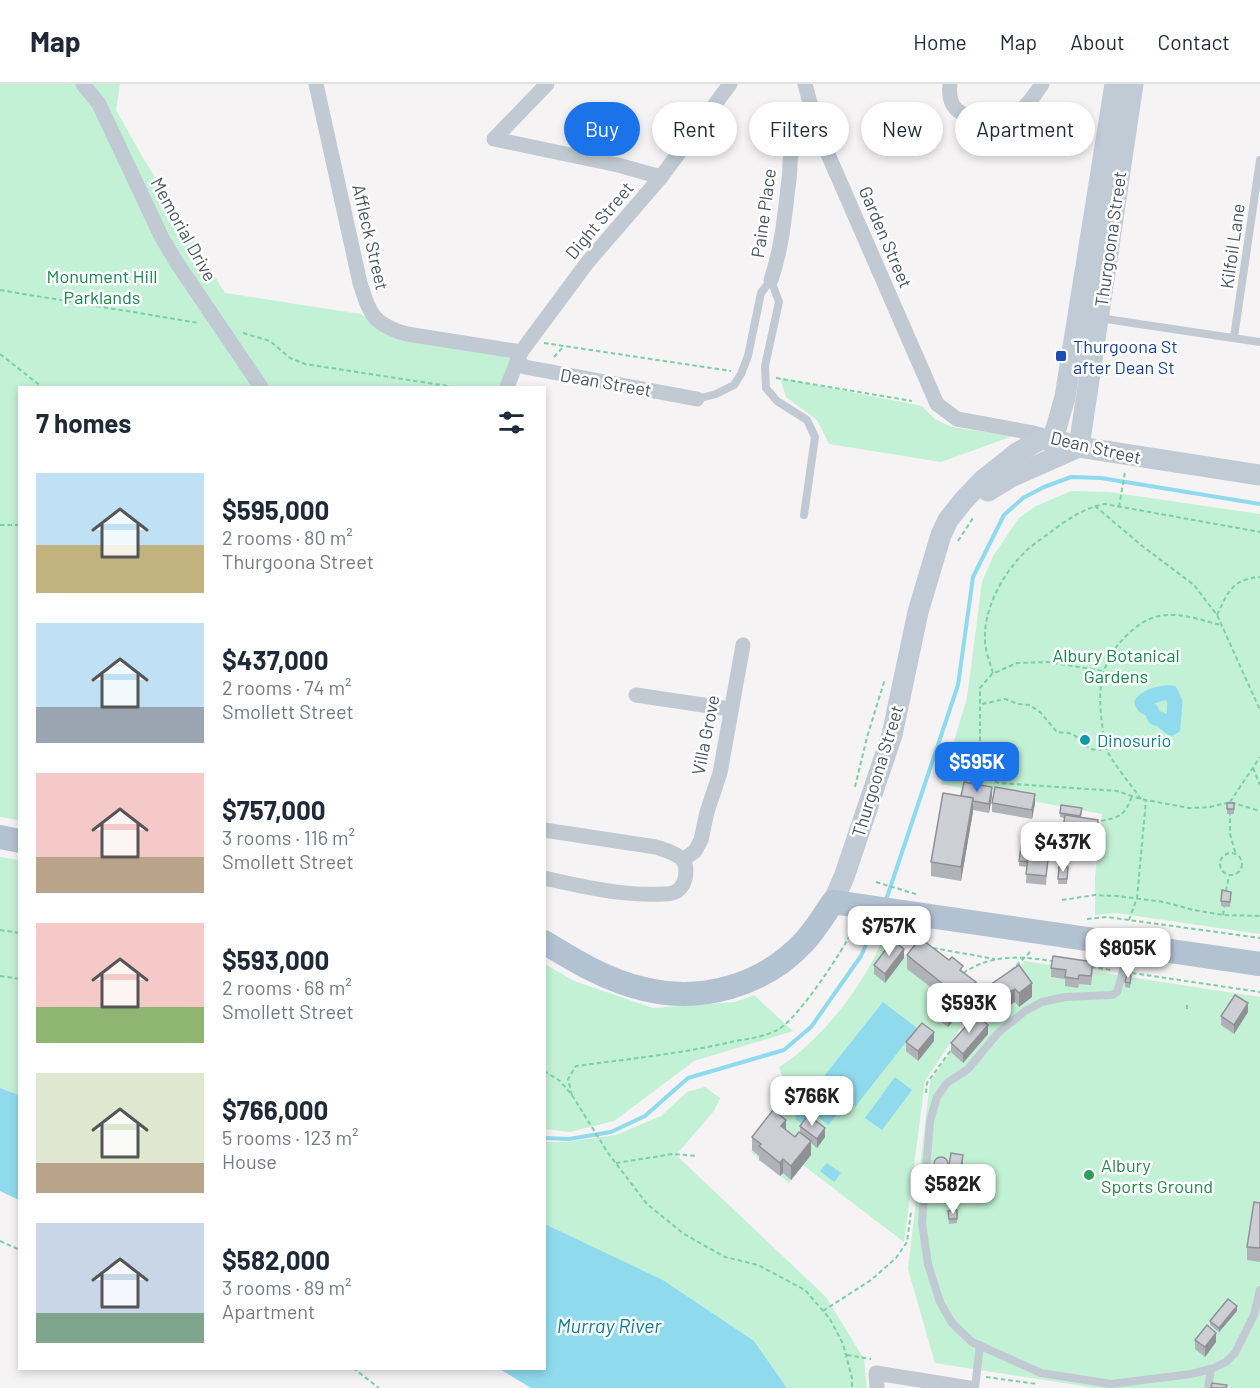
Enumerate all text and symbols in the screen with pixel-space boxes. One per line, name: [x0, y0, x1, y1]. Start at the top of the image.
text: Map: [30, 24, 81, 58]
text: Home: [913, 29, 967, 54]
text: Map: [1000, 29, 1037, 54]
text: About: [1070, 29, 1125, 54]
text: Contact: [1158, 29, 1230, 54]
chip: Buy: [564, 102, 640, 156]
chip: Rent: [652, 102, 737, 156]
chip: Filters: [749, 102, 849, 156]
chip: New: [861, 102, 943, 156]
chip: Apartment: [955, 102, 1095, 156]
street label: Paine Place: [746, 167, 780, 259]
street label: Thurgoona Street: [1090, 170, 1130, 308]
street label: Memorial Drive: [146, 173, 222, 285]
street label: Dight Street: [560, 177, 638, 263]
street label: Affleck Street: [348, 182, 394, 292]
street label: Garden Street: [855, 183, 917, 291]
street label: Kilfoil Lane: [1215, 202, 1249, 290]
park label: Monument Hill Parklands: [47, 265, 157, 308]
place label: Thurgoona St after Dean St: [1073, 335, 1178, 378]
marker: Thurgoona St after Dean St: [1054, 349, 1068, 363]
street label: Dean Street: [559, 363, 653, 401]
icon: filters: [495, 406, 528, 439]
text: 7 homes: [36, 407, 131, 438]
street label: Dean Street: [1049, 426, 1143, 468]
text: $595,000: [222, 494, 329, 525]
icon: home: [84, 497, 156, 569]
text: 2 rooms · 80 m²: [222, 525, 353, 549]
text: Thurgoona Street: [222, 549, 374, 573]
text: $437,000: [222, 644, 329, 675]
park label: Albury Botanical Gardens: [1052, 644, 1180, 687]
icon: home: [84, 647, 156, 719]
text: 2 rooms · 74 m²: [222, 675, 352, 699]
street label: Villa Grove: [686, 693, 724, 777]
text: Smollett Street: [222, 699, 354, 723]
street label: Thurgoona Street: [846, 702, 908, 840]
place label: Dinosurio: [1097, 729, 1171, 751]
marker: Dinosurio: [1078, 733, 1092, 747]
pin: $595K: [935, 742, 1019, 793]
text: $595K: [949, 749, 1005, 773]
text: $757,000: [222, 794, 326, 825]
icon: home: [84, 797, 156, 869]
pin: $437K: [1021, 822, 1105, 873]
text: 3 rooms · 116 m²: [222, 825, 355, 849]
text: $437K: [1035, 829, 1091, 853]
text: Smollett Street: [222, 849, 354, 873]
pin: $757K: [847, 906, 931, 957]
text: $757K: [862, 913, 916, 937]
pin: $805K: [1086, 928, 1170, 979]
text: $805K: [1100, 935, 1156, 959]
text: $593,000: [222, 944, 329, 975]
icon: home: [84, 947, 156, 1019]
text: 2 rooms · 68 m²: [222, 975, 352, 999]
pin: $593K: [927, 983, 1011, 1034]
text: $593K: [941, 990, 997, 1014]
text: Smollett Street: [222, 999, 354, 1023]
pin: $766K: [770, 1076, 854, 1127]
text: $766K: [784, 1083, 840, 1107]
text: $766,000: [222, 1094, 328, 1125]
icon: home: [84, 1097, 156, 1169]
text: 5 rooms · 123 m²: [222, 1125, 359, 1149]
text: House: [222, 1149, 277, 1173]
place label: Albury Sports Ground: [1101, 1154, 1213, 1197]
pin: $582K: [911, 1164, 995, 1215]
marker: Albury Sports Ground: [1082, 1168, 1096, 1182]
text: $582K: [925, 1171, 981, 1195]
text: $582,000: [222, 1244, 330, 1275]
icon: home: [84, 1247, 156, 1319]
text: 3 rooms · 89 m²: [222, 1275, 352, 1299]
text: Apartment: [222, 1299, 315, 1323]
water label: Murray River: [557, 1313, 662, 1337]

